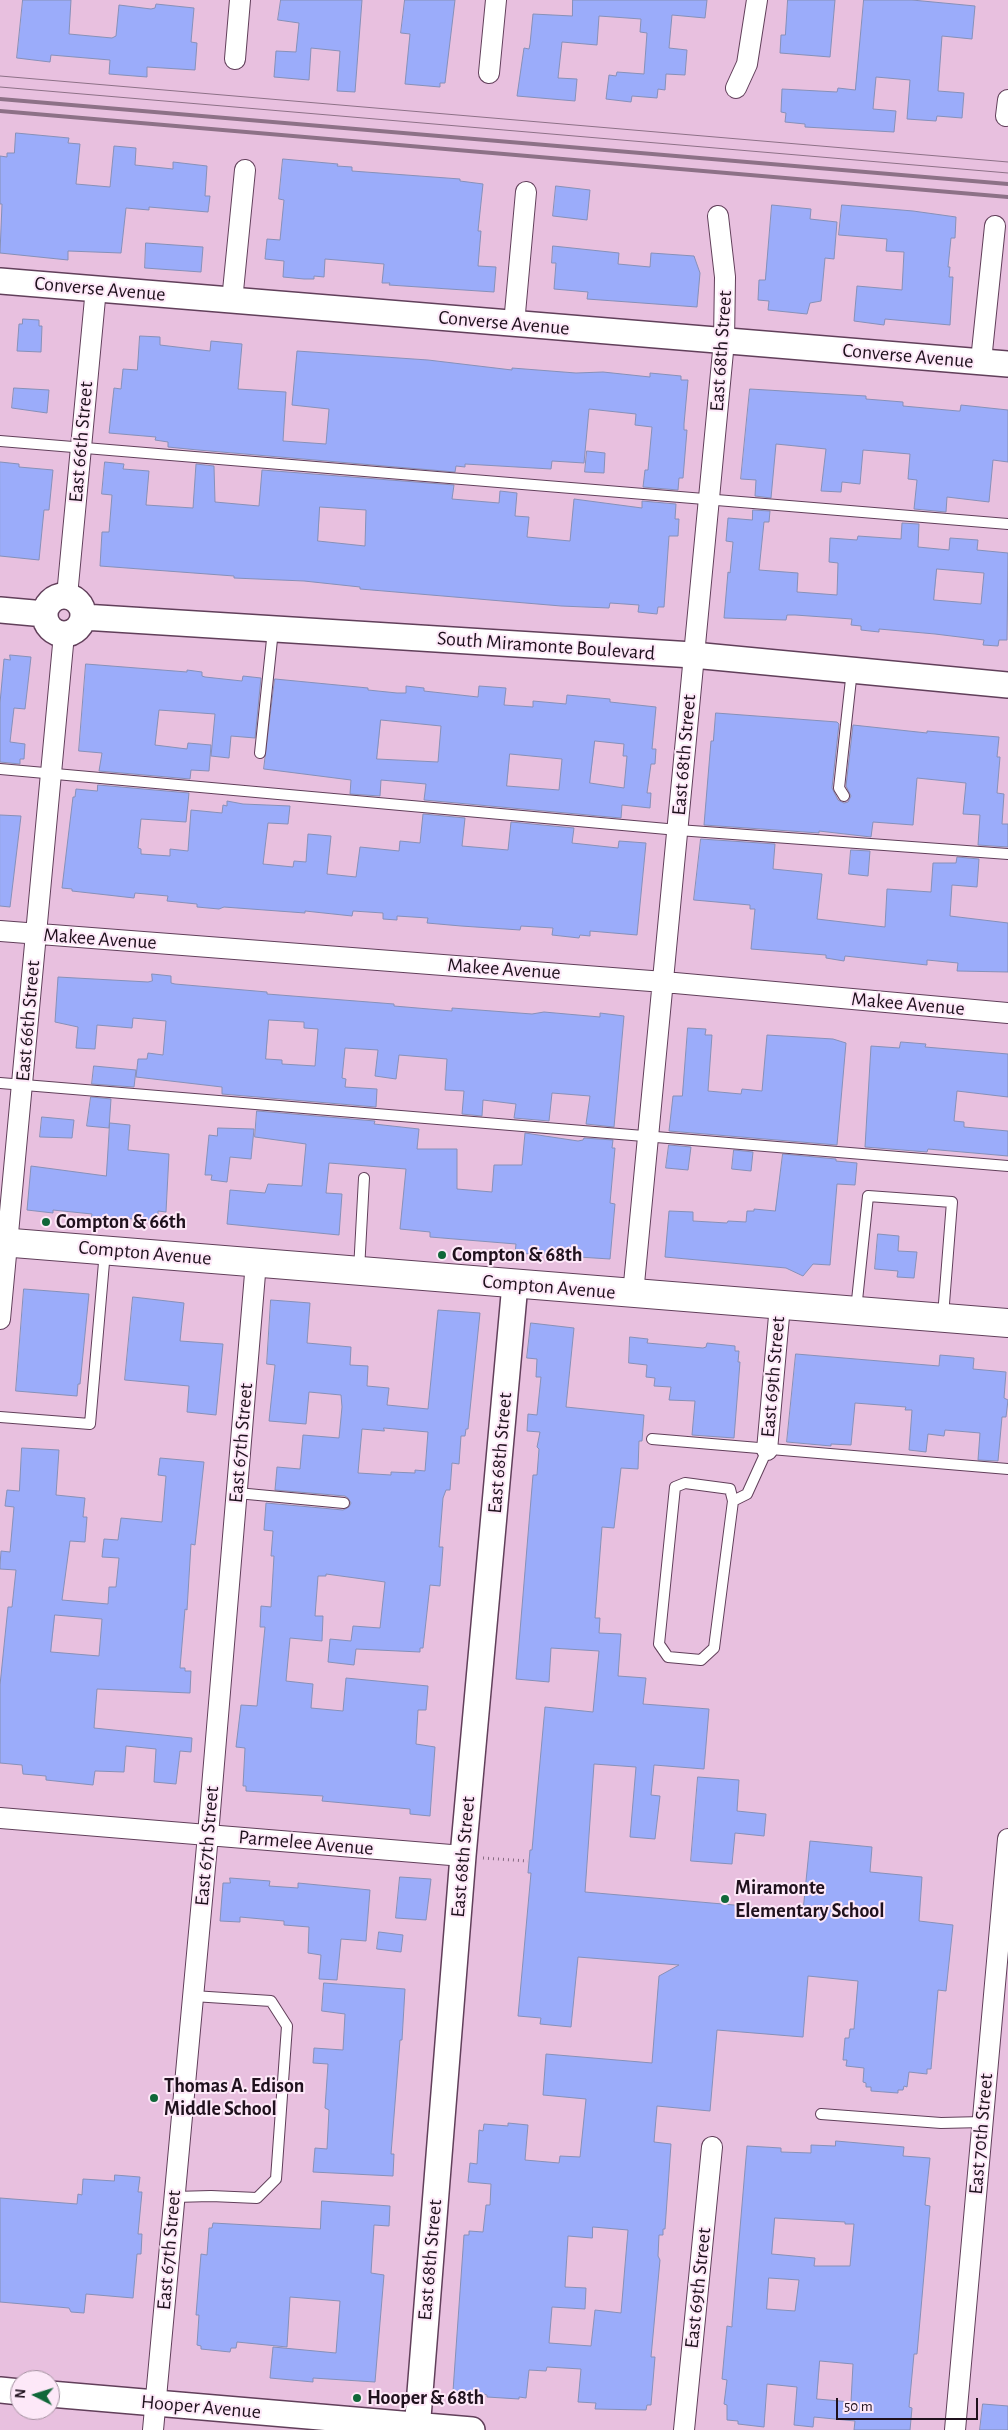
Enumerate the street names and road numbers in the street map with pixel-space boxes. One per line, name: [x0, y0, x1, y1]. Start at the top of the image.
street label: Converse Avenue: [33, 271, 167, 307]
street label: East 68th Street: [705, 290, 737, 412]
street label: Converse Avenue: [437, 305, 571, 341]
street label: Converse Avenue: [841, 338, 975, 374]
street label: East 66th Street: [64, 380, 98, 504]
street label: South Miramonte Boulevard: [436, 626, 656, 666]
street label: East 68th Street: [667, 693, 701, 817]
street label: Makee Avenue: [42, 923, 158, 955]
street label: Makee Avenue: [446, 953, 562, 985]
street label: East 66th Street: [11, 959, 45, 1083]
street label: Makee Avenue: [850, 987, 966, 1021]
street label: Compton Avenue: [77, 1235, 213, 1271]
street label: Compton Avenue: [481, 1269, 617, 1305]
street label: East 69th Street: [756, 1315, 790, 1439]
street label: East 67th Street: [224, 1382, 258, 1504]
street label: East 68th Street: [483, 1391, 517, 1515]
street label: East 67th Street: [190, 1785, 224, 1907]
street label: East 68th Street: [446, 1795, 480, 1919]
street label: Parmelee Avenue: [237, 1825, 375, 1861]
street label: East 70th Street: [964, 2072, 998, 2196]
street label: East 67th Street: [152, 2189, 186, 2311]
street label: East 68th Street: [413, 2198, 447, 2322]
street label: East 69th Street: [680, 2226, 716, 2350]
street label: Hooper Avenue: [140, 2390, 262, 2424]

